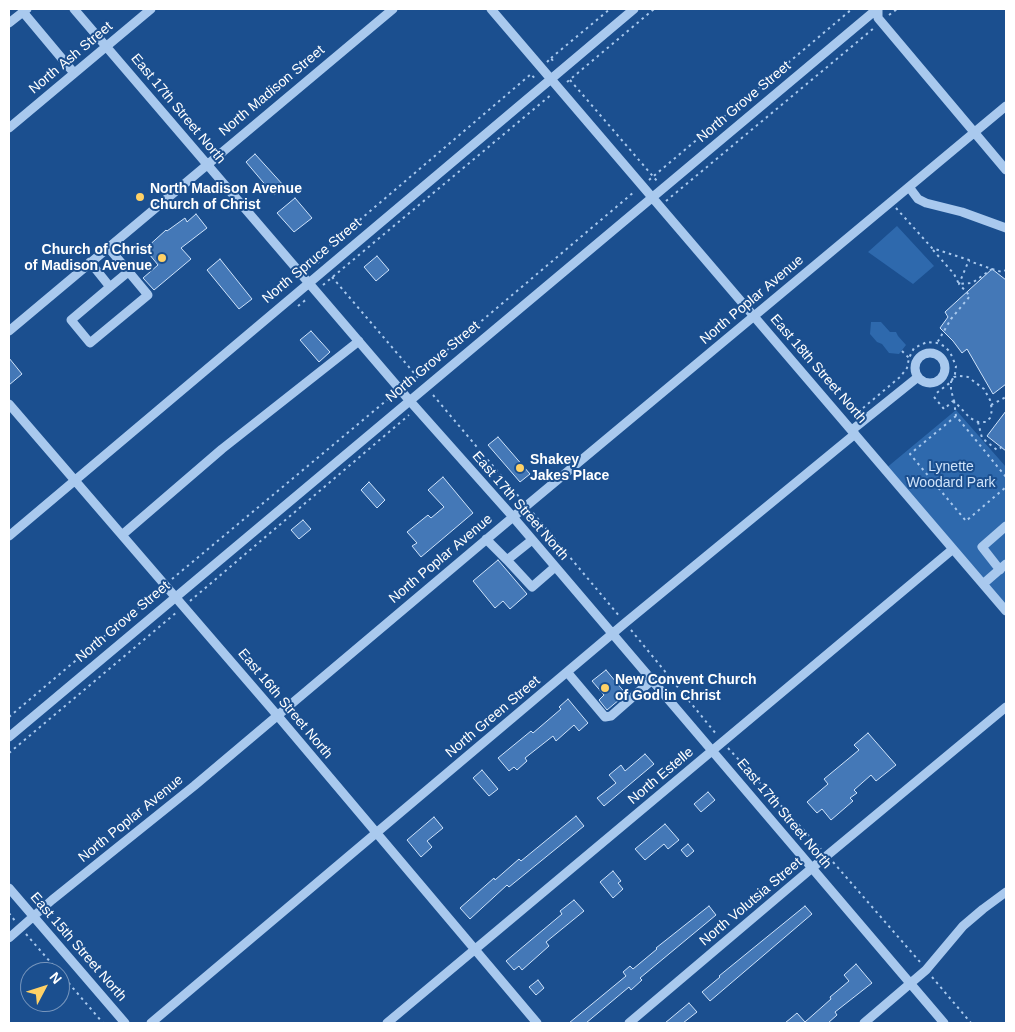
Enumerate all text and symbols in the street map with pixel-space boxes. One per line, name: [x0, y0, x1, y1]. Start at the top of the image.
street label: North Ash Street: [26, 18, 116, 98]
street label: North Madison Street: [216, 42, 328, 140]
street label: East 17th Street North: [127, 51, 229, 167]
street label: North Grove Street: [694, 58, 794, 146]
place label: North Madison Avenue Church of Christ: [150, 181, 302, 213]
marker: North Madison Avenue Church of Christ: [134, 191, 146, 203]
street label: North Spruce Street: [259, 215, 365, 307]
place label: Church of Christ of Madison Avenue: [24, 242, 152, 274]
marker: Church of Christ of Madison Avenue: [156, 252, 168, 264]
street label: North Poplar Avenue: [697, 252, 807, 348]
street label: East 18th Street North: [766, 311, 870, 427]
street label: North Grove Street: [383, 318, 483, 406]
street label: East 17th Street North: [468, 448, 572, 564]
place label: Shakey Jakes Place: [530, 452, 609, 484]
park label: Lynette Woodard Park: [906, 459, 996, 492]
marker: Shakey Jakes Place: [514, 462, 526, 474]
street label: North Poplar Avenue: [386, 511, 496, 607]
street label: North Grove Street: [73, 578, 173, 666]
street label: East 16th Street North: [234, 646, 336, 762]
place label: New Convent Church of God in Christ: [615, 672, 757, 704]
street label: North Green Street: [442, 673, 544, 761]
marker: New Convent Church of God in Christ: [599, 682, 611, 694]
street label: North Estelle: [625, 744, 697, 808]
street label: East 17th Street North: [733, 756, 835, 872]
street label: North Poplar Avenue: [75, 772, 187, 866]
street label: North Volutsia Street: [696, 854, 806, 950]
street label: East 15th Street North: [26, 889, 130, 1005]
north arrow: [20, 962, 70, 1012]

